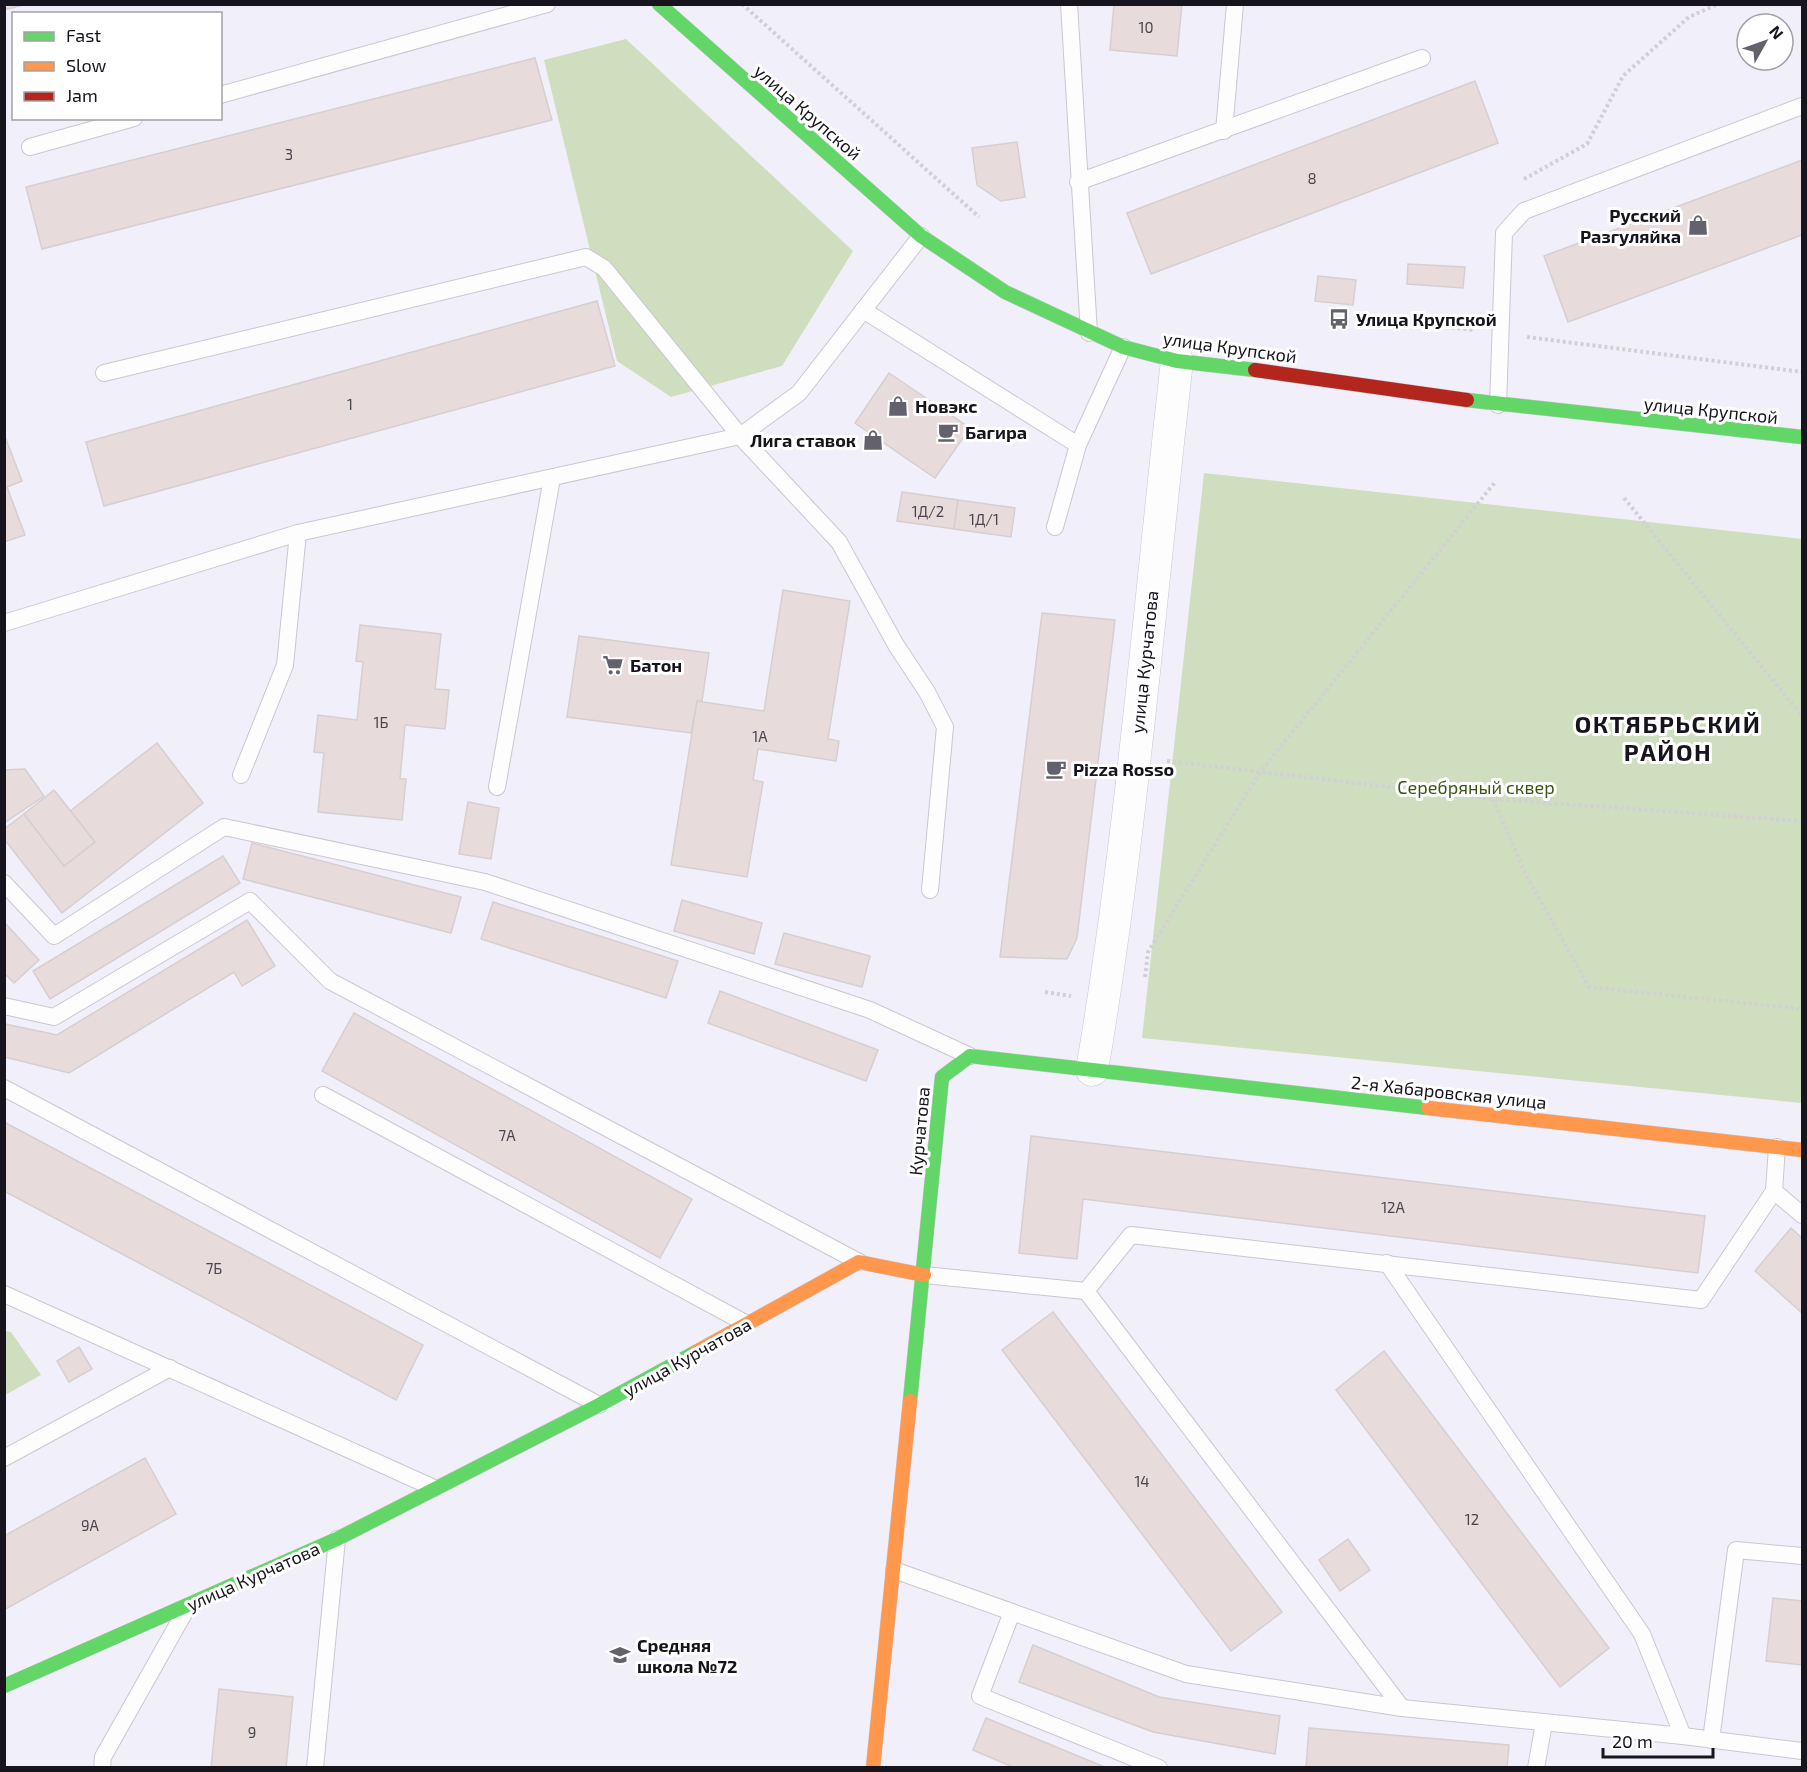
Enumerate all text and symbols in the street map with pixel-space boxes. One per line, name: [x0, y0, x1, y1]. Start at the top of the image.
legend: [12, 12, 222, 120]
north arrow: [1735, 12, 1795, 72]
house number: 10: [1138, 18, 1154, 36]
text: N: [1766, 22, 1788, 43]
text: Fast: [66, 24, 101, 46]
text: Slow: [66, 54, 107, 76]
street label: улица Крупской: [750, 60, 866, 164]
text: Jam: [66, 84, 98, 106]
house number: 3: [285, 145, 293, 163]
house number: 8: [1307, 169, 1317, 187]
place label: Русский Разгуляйка: [1580, 204, 1681, 247]
shop icon: Русский Разгуляйка: [1686, 213, 1710, 237]
bus stop icon: Улица Крупской: [1327, 307, 1351, 331]
place label: Улица Крупской: [1356, 308, 1497, 330]
street label: улица Крупской: [1162, 327, 1298, 367]
street label: улица Крупской: [1643, 392, 1779, 428]
shop icon: Новэкс: [886, 394, 910, 418]
house number: 1: [347, 395, 353, 413]
place label: Новэкс: [915, 395, 977, 417]
cafe icon: Багира: [936, 420, 960, 444]
place label: Багира: [965, 421, 1027, 443]
shop icon: Лига ставок: [861, 428, 885, 452]
place label: Лига ставок: [750, 429, 856, 451]
house number: 1Д/2: [912, 502, 944, 520]
house number: 1Д/1: [969, 510, 999, 528]
street label: улица Курчатова: [1126, 590, 1162, 734]
supermarket icon: Батон: [601, 653, 625, 677]
place label: Батон: [630, 654, 682, 676]
district label: ОКТЯБРЬСКИЙ РАЙОН: [1575, 709, 1761, 766]
house number: 1Б: [374, 713, 388, 731]
house number: 1А: [752, 727, 768, 745]
cafe icon: Pizza Rosso: [1044, 757, 1068, 781]
place label: Pizza Rosso: [1073, 758, 1174, 780]
park label: Серебряный сквер: [1397, 776, 1555, 798]
street label: 2-я Хабаровская улица: [1350, 1071, 1548, 1113]
street label: Курчатова: [904, 1086, 934, 1176]
house number: 7А: [498, 1126, 516, 1144]
house number: 12А: [1381, 1198, 1406, 1216]
house number: 7Б: [206, 1259, 222, 1277]
street label: улица Курчатова: [619, 1313, 755, 1401]
house number: 14: [1134, 1472, 1150, 1490]
house number: 12: [1465, 1510, 1479, 1528]
house number: 9А: [81, 1516, 100, 1534]
street label: улица Курчатова: [183, 1537, 323, 1615]
place label: Средняя школа №72: [637, 1634, 737, 1677]
school or university icon: Средняя школа №72: [608, 1643, 632, 1667]
scale bar: [1603, 1721, 1712, 1759]
house number: 9: [248, 1723, 256, 1741]
text: 20 m: [1612, 1730, 1653, 1752]

